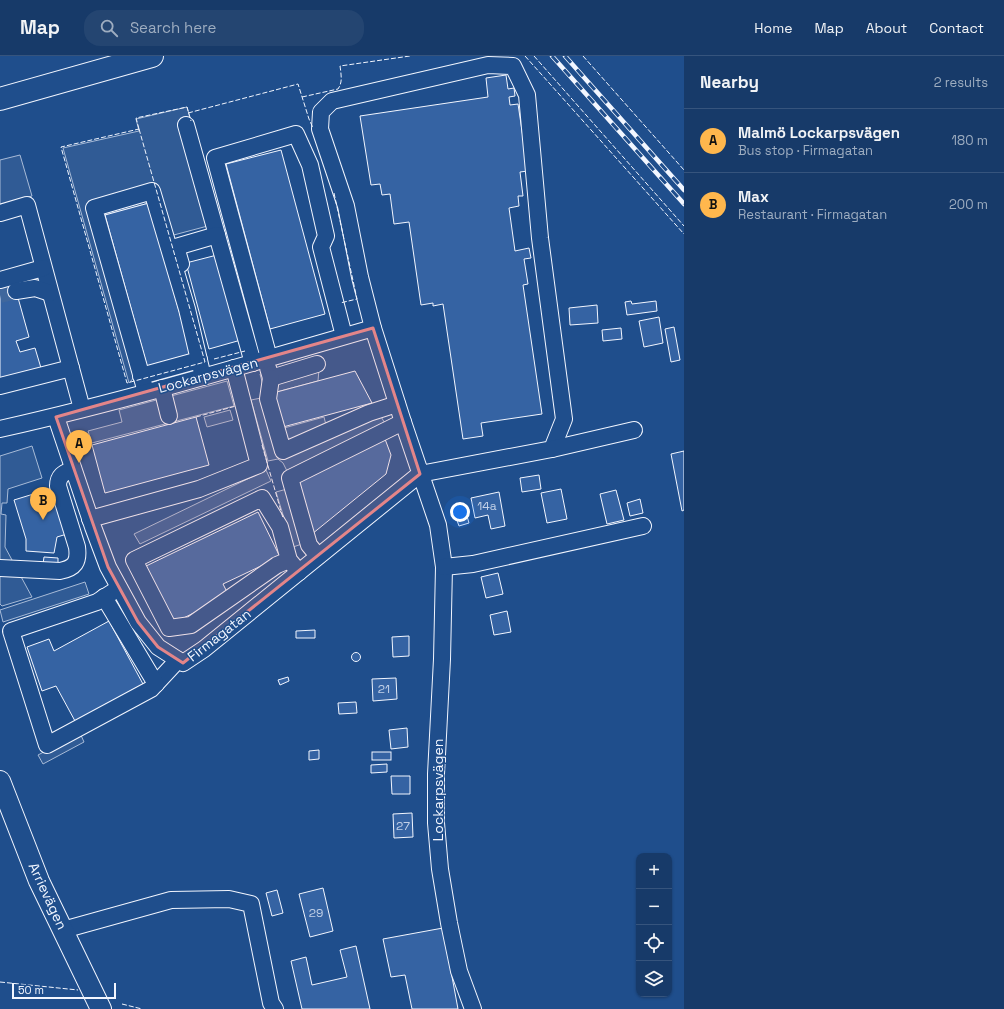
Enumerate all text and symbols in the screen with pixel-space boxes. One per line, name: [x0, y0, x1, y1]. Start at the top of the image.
search box: [84, 10, 364, 46]
text: Map: [20, 15, 60, 40]
icon: search: [98, 17, 120, 39]
text: Search here: [130, 18, 216, 37]
text: Home: [754, 19, 792, 37]
text: Map: [814, 19, 844, 37]
text: About: [866, 19, 907, 37]
text: Contact: [929, 19, 984, 37]
text: Nearby: [700, 71, 759, 93]
text: 2 results: [934, 74, 988, 91]
text: Malmö Lockarpsvägen: [738, 123, 900, 142]
text: A: [709, 132, 717, 149]
text: 180 m: [952, 132, 988, 149]
text: Bus stop · Firmagatan: [738, 142, 873, 159]
text: Max: [738, 187, 769, 206]
text: B: [709, 196, 717, 213]
text: 200 m: [949, 196, 988, 213]
text: Restaurant · Firmagatan: [738, 206, 887, 223]
street label: Lockarpsvägen: [156, 353, 260, 397]
pin: A: [66, 430, 92, 463]
pin: B: [30, 487, 56, 520]
house number: 14a: [477, 498, 497, 514]
your location: [450, 502, 470, 522]
street label: Firmagatan: [184, 605, 254, 665]
house number: 21: [378, 681, 390, 697]
street label: Lockarpsvägen: [429, 739, 447, 841]
house number: 27: [396, 818, 410, 834]
map controls: [636, 853, 672, 997]
button: +: [636, 853, 672, 889]
street label: Arrievägen: [25, 860, 71, 932]
button: −: [636, 889, 672, 925]
house number: 29: [309, 905, 323, 921]
button: locate: [636, 925, 672, 961]
button: layers: [636, 961, 672, 997]
scale bar: [12, 981, 116, 1000]
text: 50 m: [18, 983, 44, 997]

